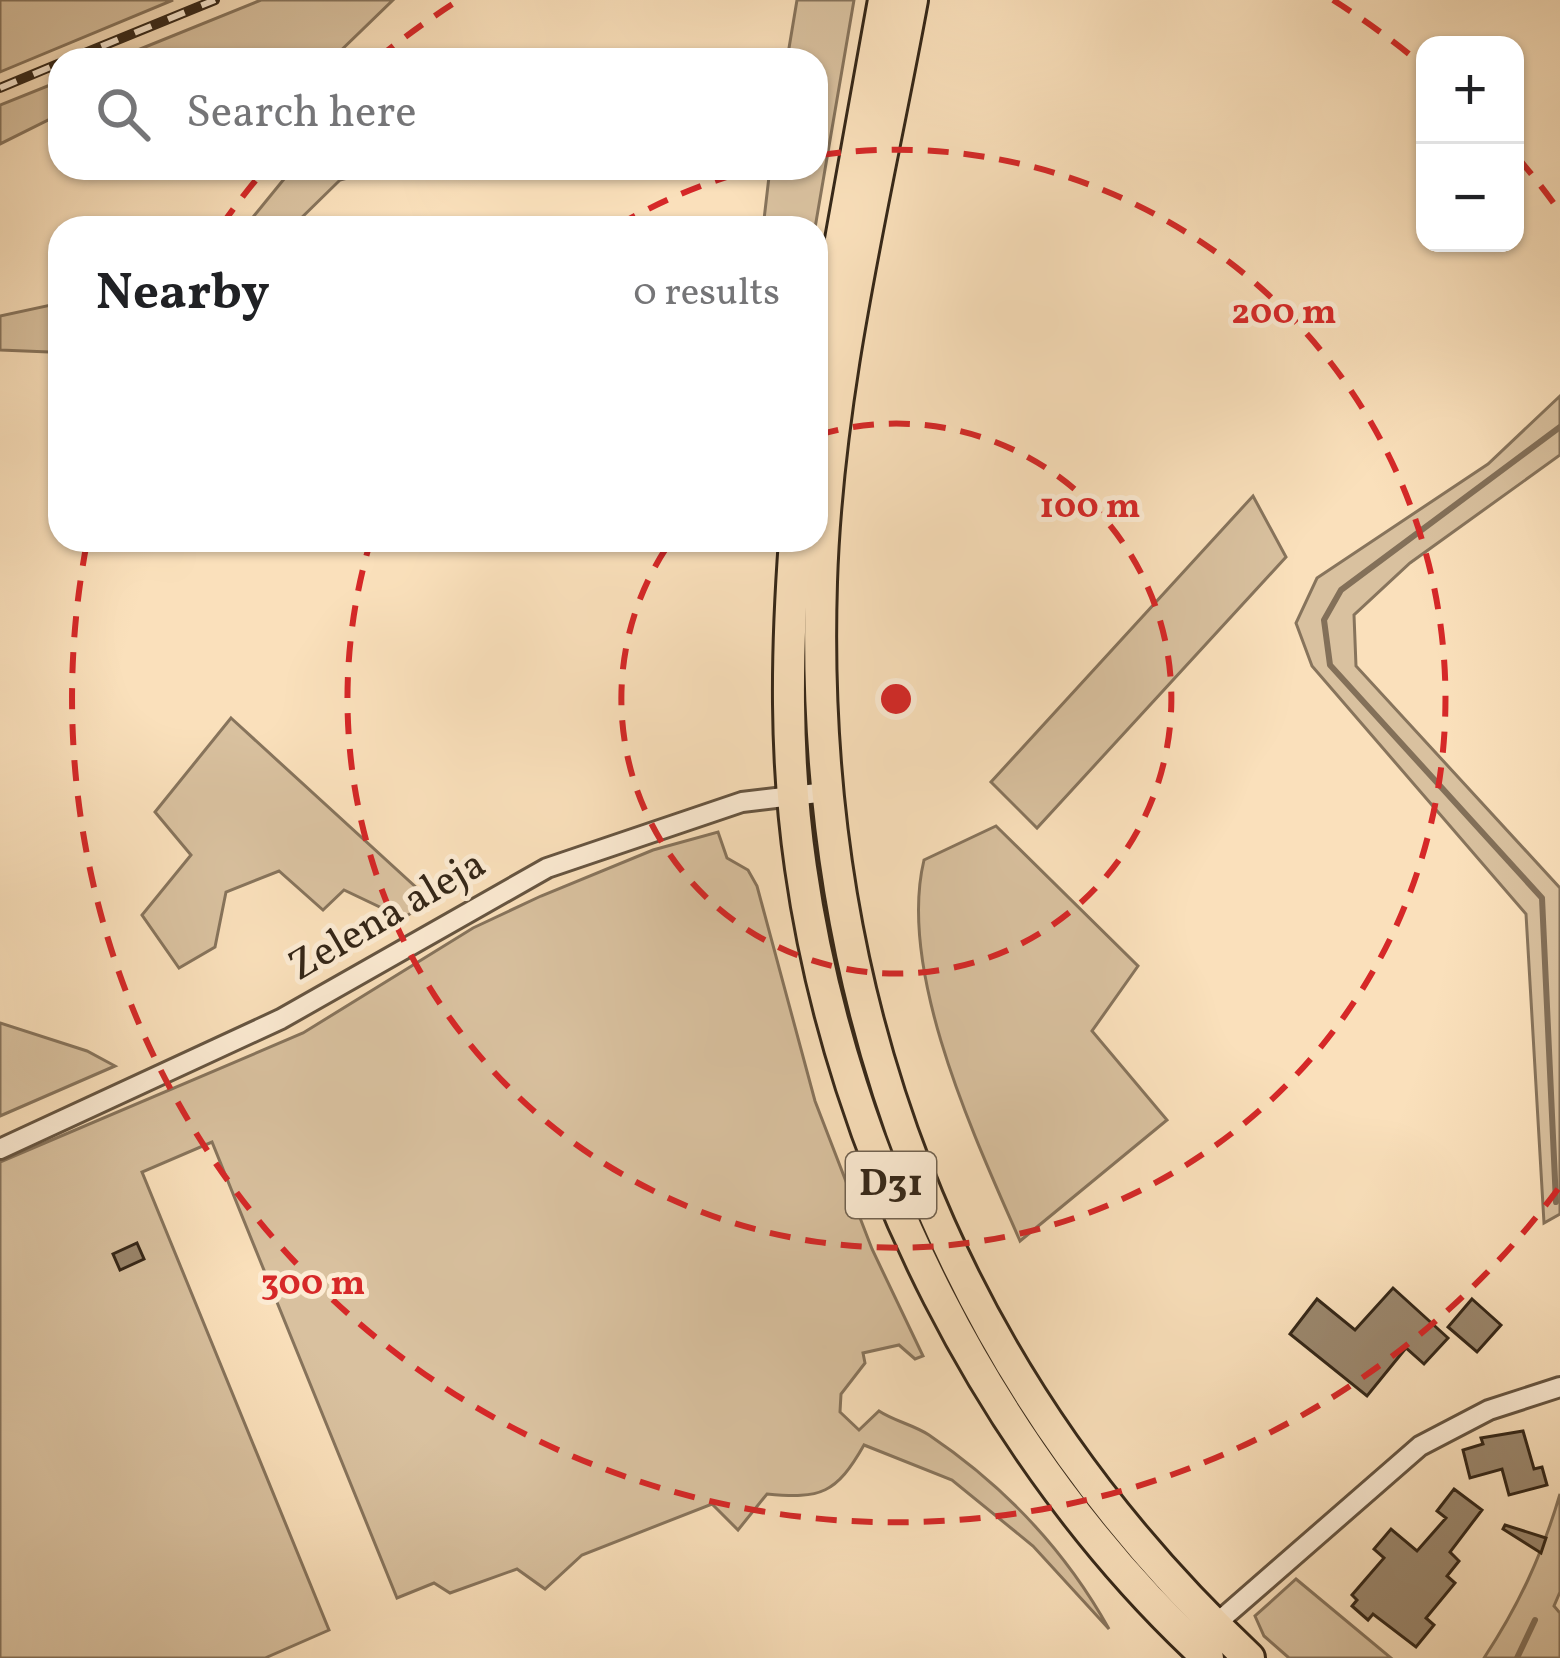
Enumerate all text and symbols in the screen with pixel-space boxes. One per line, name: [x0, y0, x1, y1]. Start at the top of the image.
map controls: [1416, 36, 1524, 252]
button: +: [1416, 36, 1524, 144]
search box: [48, 48, 828, 180]
icon: search: [90, 81, 156, 147]
text: Search here: [186, 83, 417, 146]
button: −: [1416, 144, 1524, 252]
text: Nearby: [96, 259, 270, 330]
text: 0 results: [633, 267, 780, 321]
text: 200 m: [1231, 289, 1337, 339]
text: 100 m: [1039, 483, 1141, 533]
centre of rings: [875, 678, 917, 720]
street label: Zelena aleja: [278, 837, 498, 997]
road number: D31: [846, 1152, 936, 1218]
text: 300 m: [261, 1260, 365, 1310]

